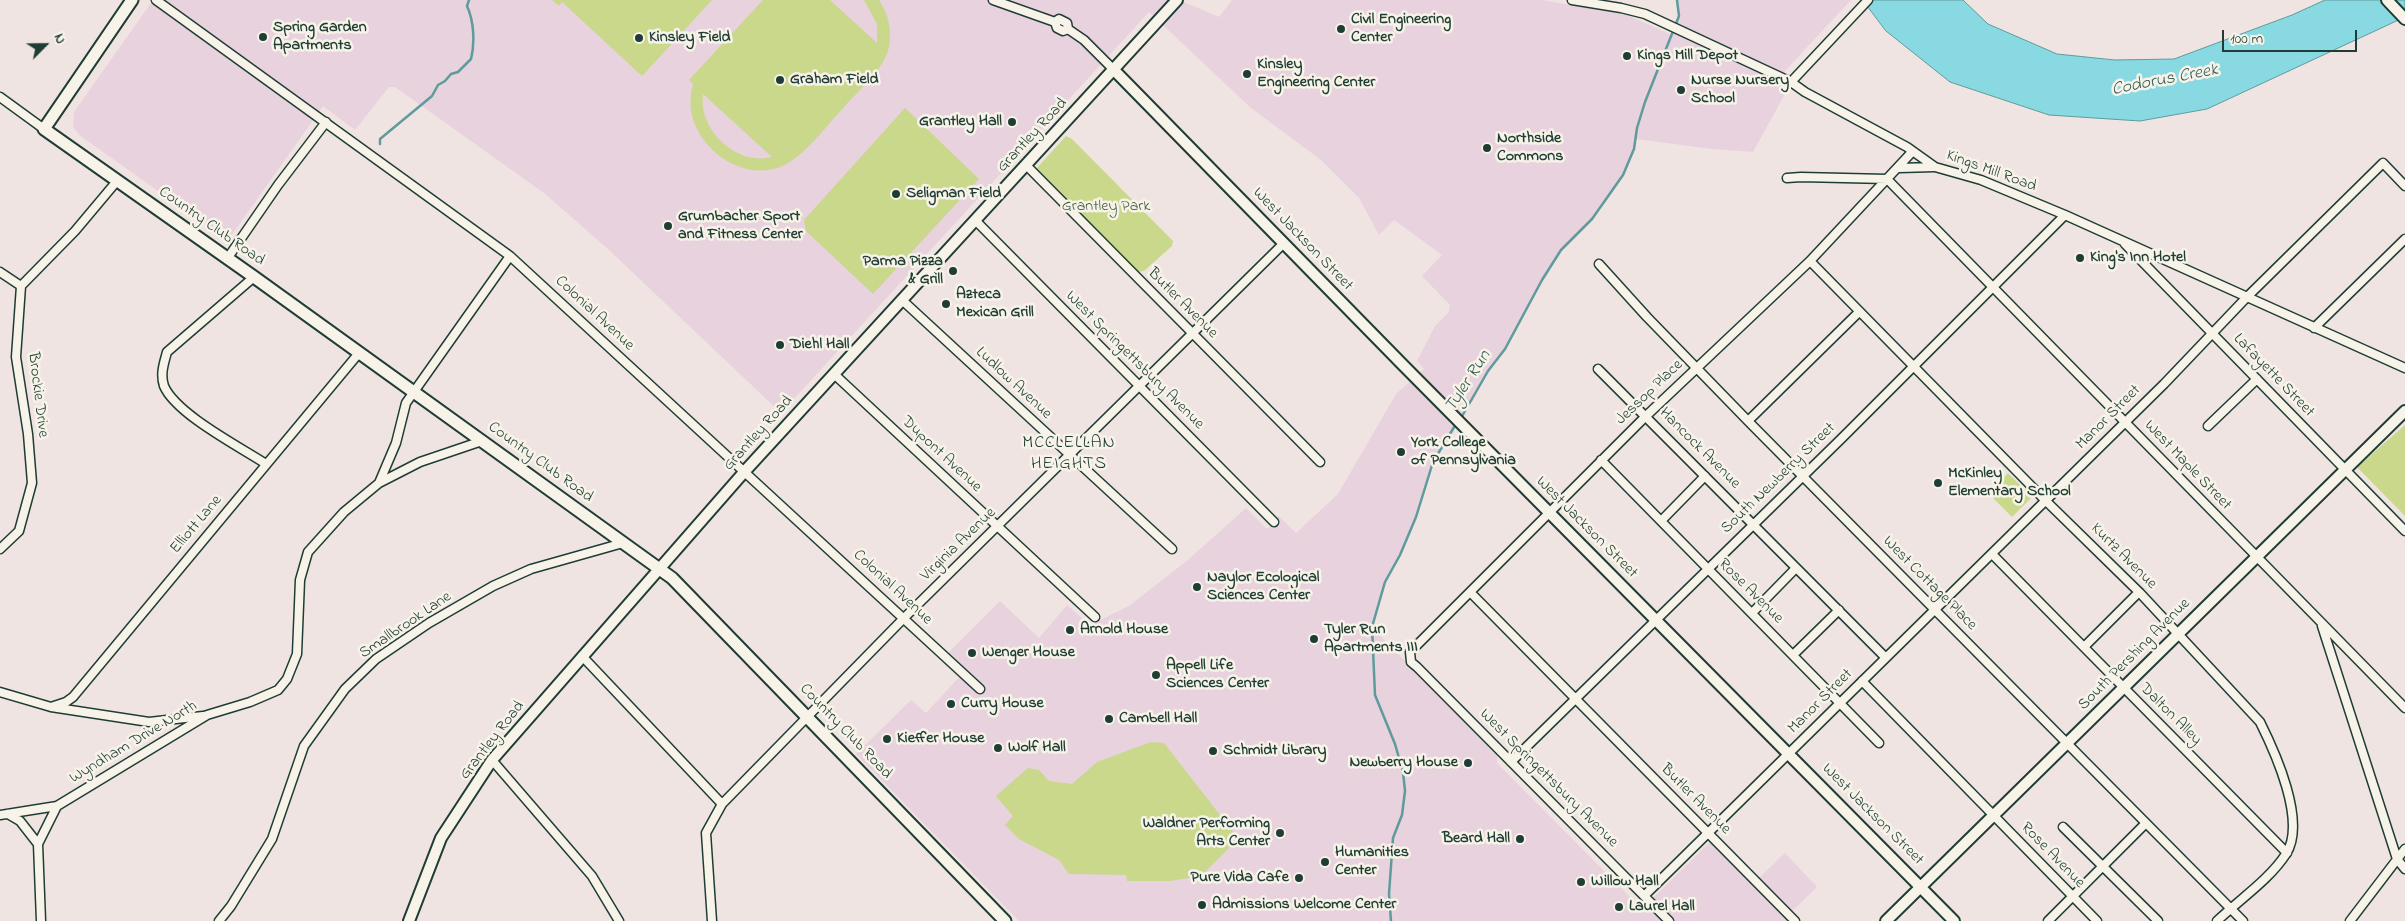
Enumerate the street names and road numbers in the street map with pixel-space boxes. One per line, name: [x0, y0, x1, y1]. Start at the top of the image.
street label: Grantley Road: [994, 95, 1072, 177]
street label: Kings Mill Road: [1943, 147, 2039, 197]
street label: Country Club Road: [154, 183, 268, 271]
street label: West Jackson Street: [1248, 184, 1356, 296]
street label: Butler Avenue: [1143, 265, 1221, 343]
street label: Colonial Avenue: [550, 272, 638, 356]
street label: West Springettsbury Avenue: [1061, 288, 1207, 434]
street label: Lafayette Street: [2228, 330, 2318, 422]
street label: Ludlow Avenue: [971, 344, 1055, 424]
street label: Brockie Drive: [22, 351, 52, 439]
street label: Jessop Place: [1612, 356, 1688, 430]
street label: Manor Street: [2073, 382, 2145, 454]
street label: Grantley Road: [720, 392, 798, 476]
street label: Hancock Avenue: [1654, 404, 1744, 494]
street label: Dupont Avenue: [897, 413, 985, 497]
street label: West Maple Street: [2139, 417, 2235, 515]
street label: Country Club Road: [484, 418, 596, 508]
street label: South Newberry Street: [1718, 419, 1840, 539]
street label: West Jackson Street: [1531, 473, 1641, 583]
street label: Elliott Lane: [167, 492, 227, 558]
street label: Virginia Avenue: [917, 504, 1001, 586]
street label: Kurtz Avenue: [2086, 520, 2160, 594]
street label: West Cottage Place: [1878, 533, 1980, 635]
street label: Colonial Avenue: [848, 546, 936, 630]
street label: Rose Avenue: [1713, 555, 1787, 629]
street label: Smallbrook Lane: [356, 588, 456, 664]
street label: South Pershing Avenue: [2075, 595, 2195, 715]
street label: Manor Street: [1785, 666, 1857, 738]
street label: Country Club Road: [795, 680, 895, 784]
street label: Dalton Alley: [2135, 680, 2205, 750]
street label: Wyndham Drive North: [67, 697, 201, 789]
street label: Grantley Road: [456, 698, 530, 784]
street label: West Springettsbury Avenue: [1475, 706, 1621, 852]
street label: West Jackson Street: [1817, 760, 1927, 870]
street label: Butler Avenue: [1656, 761, 1734, 839]
street label: Rose Avenue: [2016, 819, 2088, 893]

